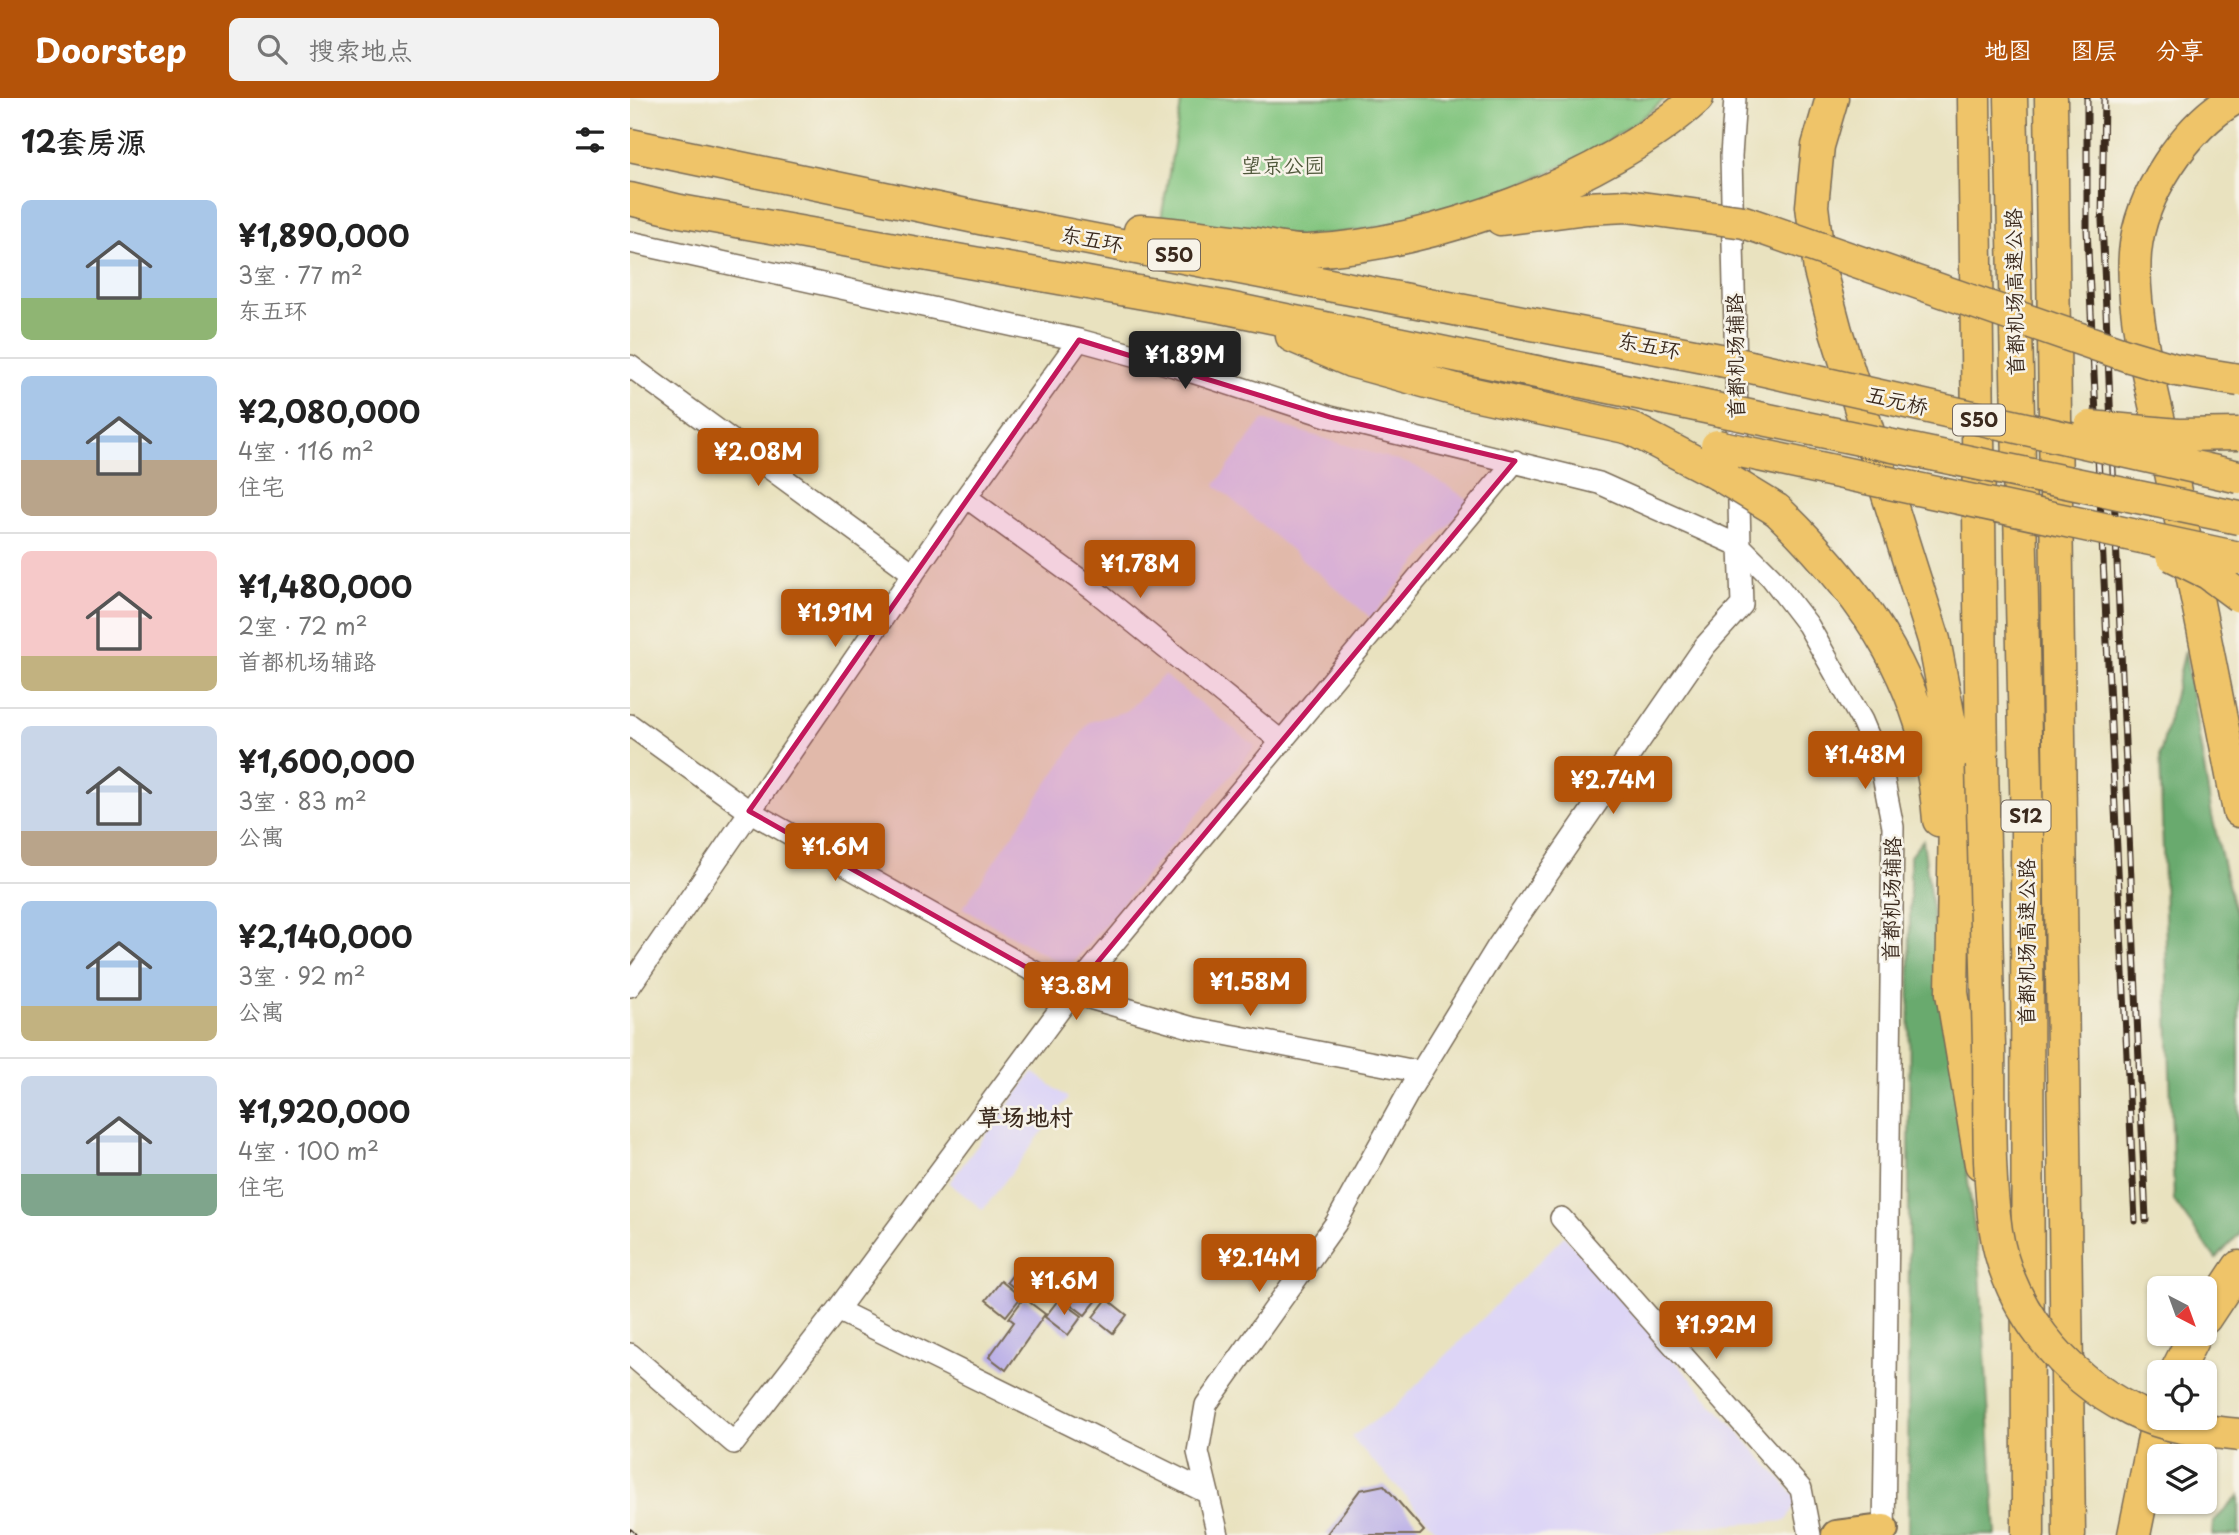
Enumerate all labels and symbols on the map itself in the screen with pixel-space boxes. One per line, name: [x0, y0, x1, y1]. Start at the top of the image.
park label: 望京公园: [1241, 148, 1325, 180]
street label: 首都机场高速公路: [1996, 208, 2030, 376]
street label: 东五环: [1058, 216, 1126, 260]
road number: S50: [1148, 239, 1200, 270]
street label: 首都机场辅路: [1717, 293, 1751, 419]
street label: 东五环: [1615, 322, 1683, 366]
pin: ¥1.89M: [1128, 331, 1242, 391]
street label: 五元桥: [1863, 376, 1932, 422]
road number: S50: [1953, 404, 2005, 436]
pin: ¥2.08M: [701, 428, 815, 488]
pin: ¥1.78M: [1083, 540, 1197, 600]
pin: ¥1.91M: [778, 589, 892, 649]
pin: ¥1.48M: [1808, 732, 1922, 791]
pin: ¥2.74M: [1556, 756, 1670, 816]
road number: S12: [2002, 800, 2050, 832]
pin: ¥1.6M: [786, 824, 884, 883]
street label: 首都机场辅路: [1873, 836, 1907, 962]
street label: 首都机场高速公路: [2009, 858, 2041, 1026]
pin: ¥1.58M: [1193, 958, 1307, 1018]
pin: ¥3.8M: [1027, 962, 1125, 1022]
district label: 草场地村: [977, 1098, 1073, 1134]
pin: ¥2.14M: [1202, 1234, 1316, 1294]
pin: ¥1.6M: [1015, 1258, 1113, 1317]
north arrow: [2147, 1276, 2217, 1346]
pin: ¥1.92M: [1659, 1302, 1773, 1361]

